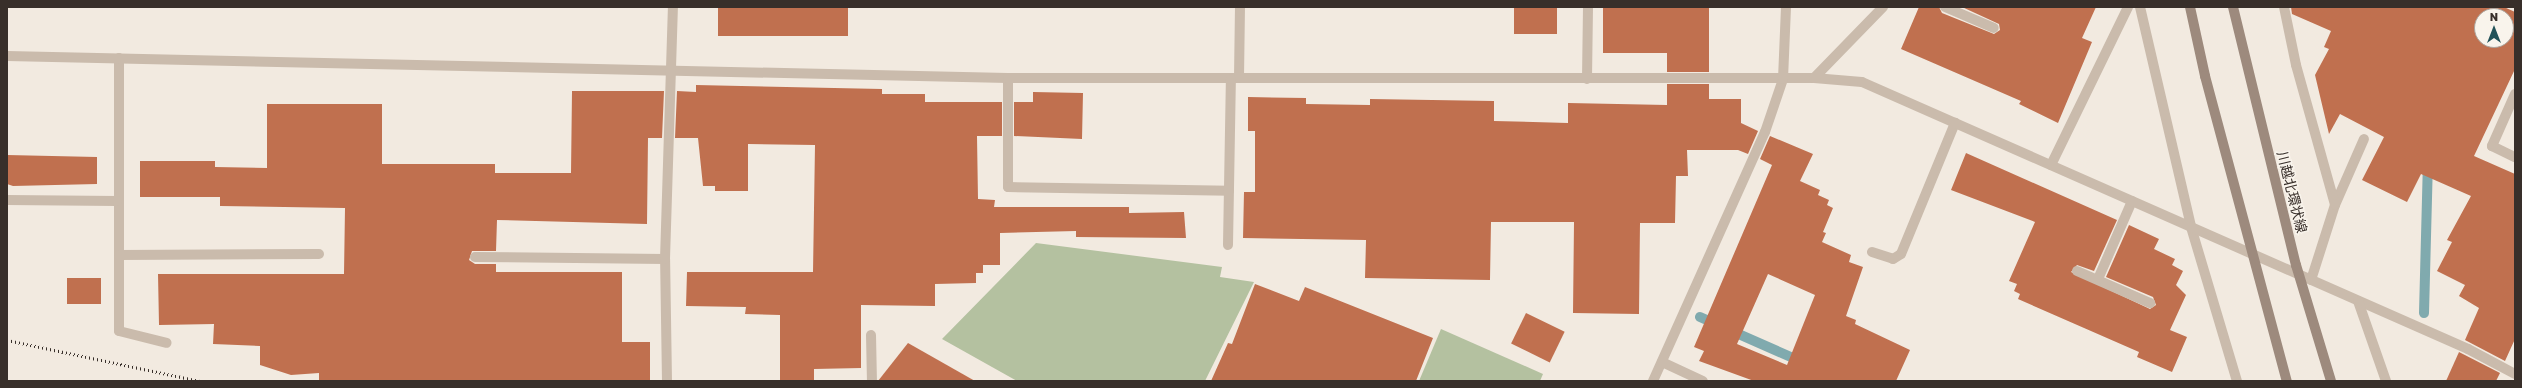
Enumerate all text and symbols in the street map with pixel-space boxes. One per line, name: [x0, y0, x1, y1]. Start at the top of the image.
north arrow: [2474, 8, 2514, 48]
text: N: [2490, 10, 2498, 23]
street label: 川越北環状線: [2274, 149, 2310, 235]

